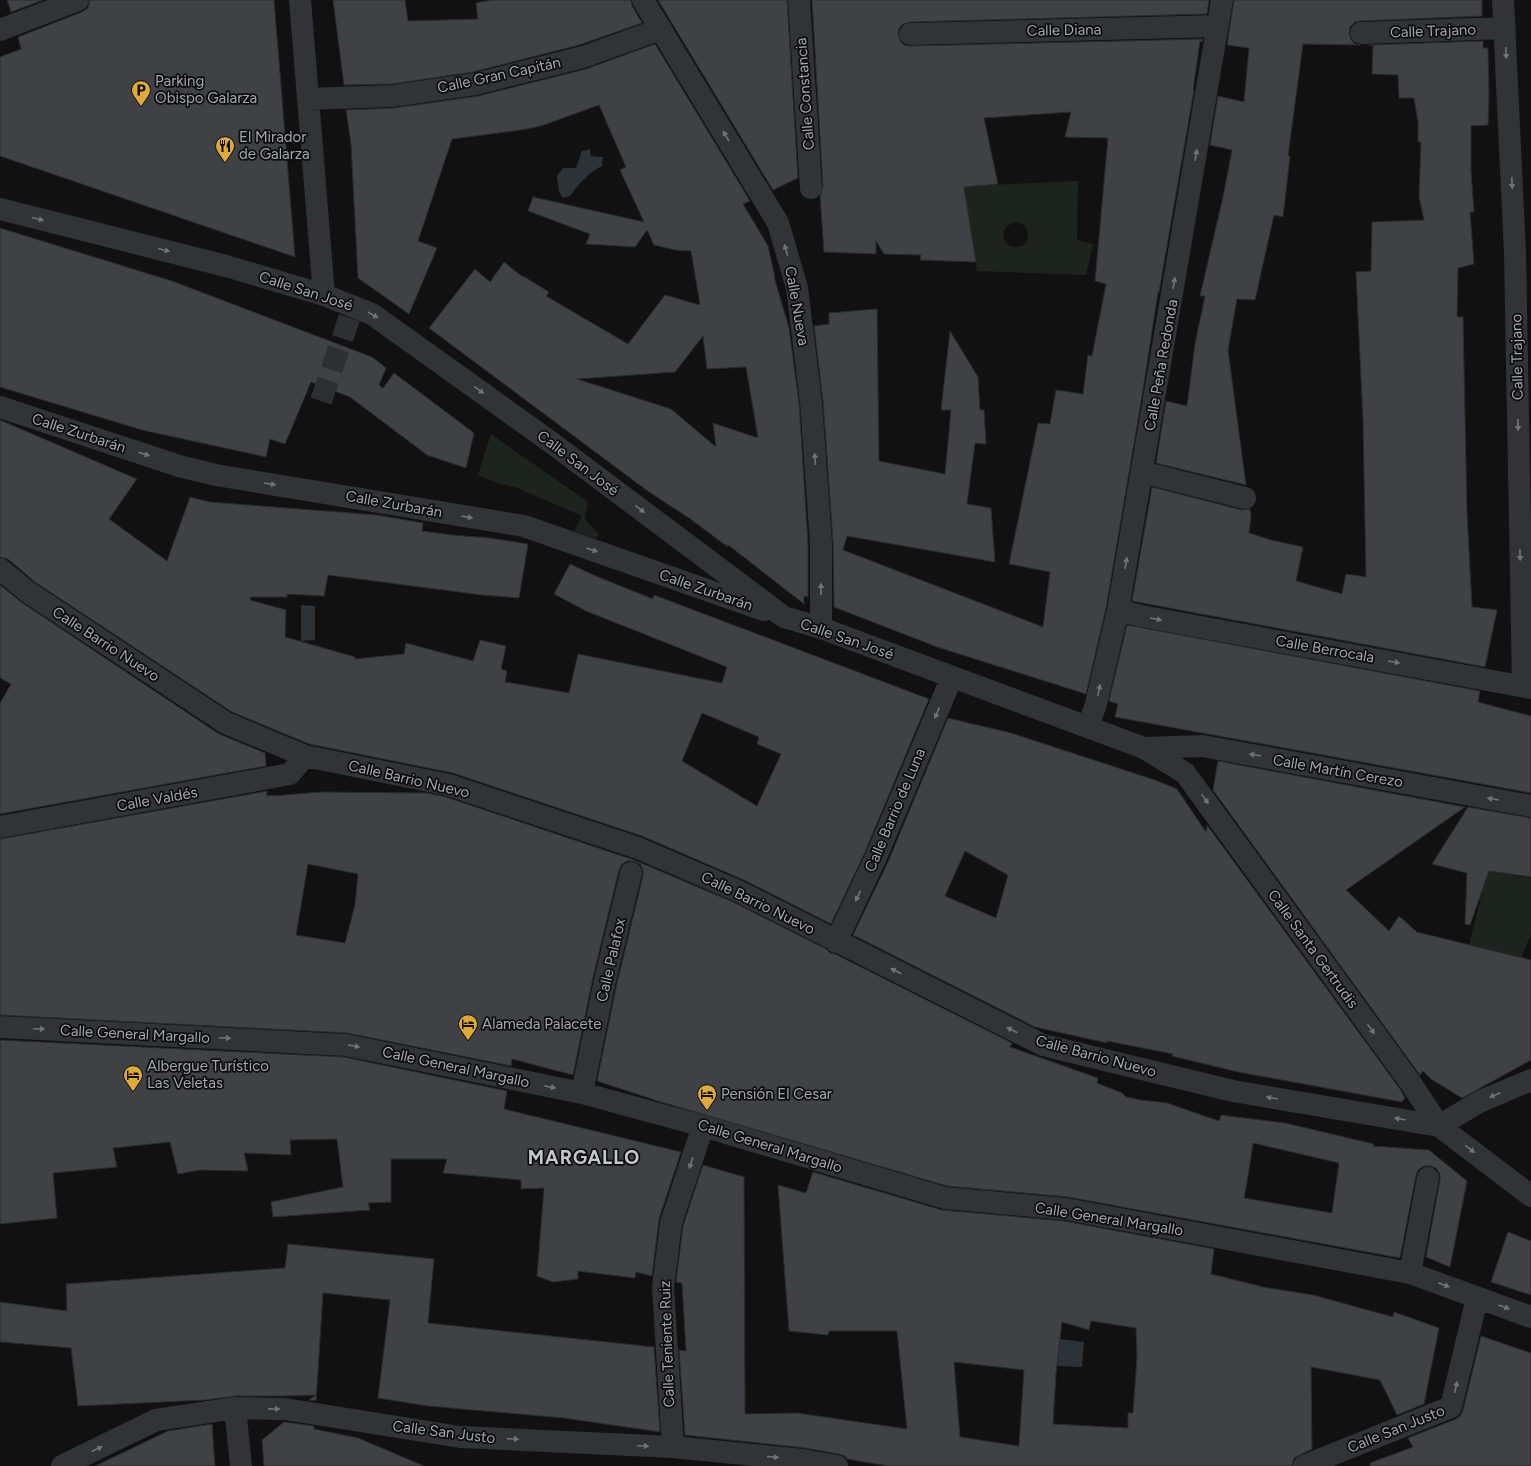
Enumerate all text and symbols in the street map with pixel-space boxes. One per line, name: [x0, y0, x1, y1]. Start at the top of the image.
street label: Calle Diana: [1027, 20, 1101, 40]
street label: Calle Trajano: [1390, 20, 1477, 41]
street label: Calle Constancia: [792, 37, 818, 151]
one-way arrow: [1503, 47, 1509, 60]
street label: Calle Gran Capitán: [436, 53, 562, 97]
place label: Parking Obispo Galarza: [155, 72, 257, 107]
parking icon: Parking Obispo Galarza: [130, 79, 152, 107]
place label: El Mirador de Galarza: [239, 128, 310, 163]
one-way arrow: [722, 130, 729, 142]
restaurant icon: El Mirador de Galarza: [214, 135, 236, 163]
one-way arrow: [1193, 149, 1199, 161]
one-way arrow: [1508, 177, 1515, 189]
one-way arrow: [32, 216, 44, 222]
one-way arrow: [783, 244, 789, 256]
one-way arrow: [158, 247, 170, 253]
street label: Calle Nueva: [781, 265, 813, 347]
street label: Calle San José: [257, 267, 355, 315]
one-way arrow: [1172, 277, 1178, 289]
street label: Calle Peña Redonda: [1141, 298, 1181, 432]
one-way arrow: [367, 312, 379, 319]
street label: Calle Trajano: [1507, 314, 1527, 400]
one-way arrow: [473, 386, 484, 394]
street label: Calle Zurbarán: [30, 409, 128, 457]
one-way arrow: [1515, 419, 1521, 432]
street label: Calle San José: [534, 426, 622, 500]
one-way arrow: [138, 451, 150, 457]
one-way arrow: [811, 453, 818, 465]
one-way arrow: [264, 481, 276, 487]
street label: Calle Zurbarán: [344, 487, 444, 521]
one-way arrow: [634, 505, 645, 513]
one-way arrow: [461, 514, 473, 520]
one-way arrow: [587, 547, 599, 553]
one-way arrow: [1517, 549, 1523, 562]
one-way arrow: [1124, 557, 1130, 569]
street label: Calle Zurbarán: [657, 566, 755, 614]
one-way arrow: [818, 582, 824, 595]
street label: Calle Barrio Nuevo: [49, 603, 163, 686]
street label: Calle San José: [798, 615, 896, 663]
one-way arrow: [1150, 616, 1162, 622]
street label: Calle Berrocala: [1274, 631, 1376, 667]
one-way arrow: [1388, 659, 1400, 665]
one-way arrow: [1097, 684, 1103, 696]
one-way arrow: [933, 707, 939, 719]
street label: Calle Barrio de Luna: [861, 745, 929, 875]
street label: Calle Martín Cerezo: [1271, 751, 1405, 791]
one-way arrow: [1248, 752, 1261, 758]
street label: Calle Barrio Nuevo: [347, 756, 472, 802]
street label: Calle Valdés: [115, 783, 199, 815]
one-way arrow: [1201, 794, 1209, 805]
one-way arrow: [1487, 796, 1499, 802]
street label: Calle Barrio Nuevo: [698, 868, 818, 938]
street label: Calle Santa Gertrudis: [1264, 886, 1362, 1012]
one-way arrow: [855, 891, 861, 902]
street label: Calle Palafox: [593, 916, 629, 1004]
one-way arrow: [890, 968, 902, 974]
hotel icon: Alameda Palacete: [457, 1013, 479, 1041]
place label: Alameda Palacete: [482, 1015, 601, 1033]
street label: Calle General Margallo: [60, 1021, 211, 1047]
one-way arrow: [1367, 1024, 1375, 1035]
one-way arrow: [33, 1025, 45, 1032]
one-way arrow: [1006, 1027, 1018, 1033]
street label: Calle Barrio Nuevo: [1034, 1031, 1159, 1081]
one-way arrow: [219, 1035, 231, 1042]
street label: Calle General Margallo: [381, 1043, 532, 1091]
one-way arrow: [348, 1044, 360, 1050]
place label: Albergue Turístico Las Veletas: [147, 1057, 269, 1092]
hotel icon: Albergue Turístico Las Veletas: [122, 1064, 144, 1092]
hotel icon: Pensión El Cesar: [696, 1083, 718, 1111]
one-way arrow: [544, 1084, 556, 1090]
place label: Pensión El Cesar: [721, 1085, 832, 1103]
one-way arrow: [1490, 1092, 1501, 1098]
one-way arrow: [1266, 1095, 1278, 1101]
street label: Calle General Margallo: [696, 1115, 845, 1177]
one-way arrow: [1394, 1116, 1406, 1122]
one-way arrow: [1464, 1145, 1475, 1154]
district label: MARGALLO: [528, 1146, 640, 1169]
one-way arrow: [688, 1157, 694, 1169]
street label: Calle General Margallo: [1034, 1198, 1185, 1240]
street label: Calle Teniente Ruiz: [656, 1280, 678, 1408]
one-way arrow: [1438, 1283, 1450, 1289]
one-way arrow: [1498, 1305, 1510, 1311]
one-way arrow: [1453, 1381, 1459, 1393]
street label: Calle San Justo: [1345, 1401, 1448, 1457]
one-way arrow: [268, 1406, 281, 1412]
street label: Calle San Justo: [392, 1417, 497, 1447]
one-way arrow: [507, 1436, 519, 1443]
one-way arrow: [637, 1442, 649, 1449]
one-way arrow: [91, 1446, 102, 1452]
one-way arrow: [767, 1453, 779, 1460]

